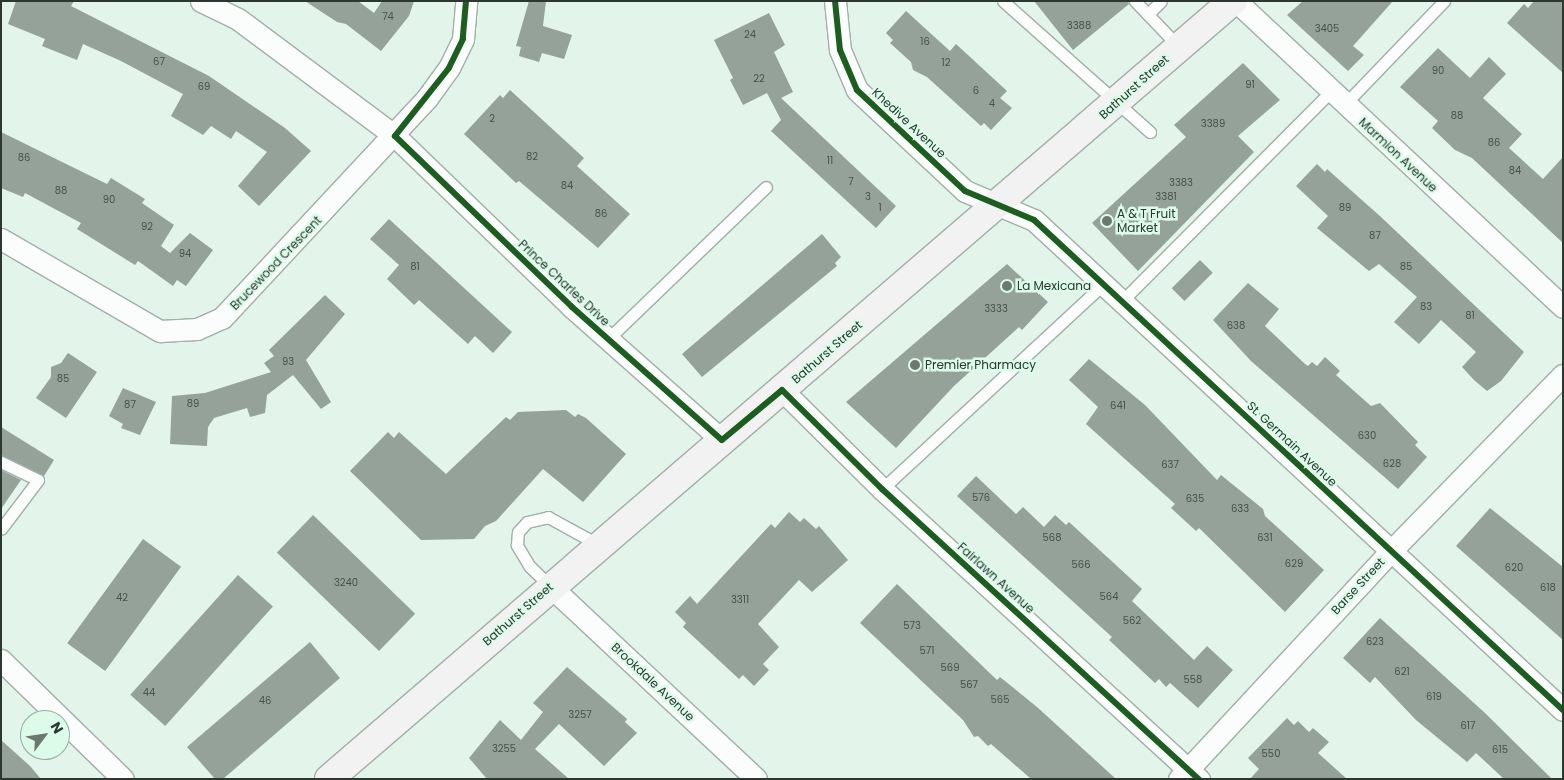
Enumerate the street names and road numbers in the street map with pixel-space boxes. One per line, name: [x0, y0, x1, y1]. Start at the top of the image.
street label: Bathurst Street: [1096, 52, 1172, 122]
street label: Khedive Avenue: [869, 85, 949, 161]
street label: Marmion Avenue: [1356, 115, 1440, 195]
street label: Brucewood Crescent: [227, 213, 325, 313]
street label: Prince Charles Drive: [515, 237, 613, 329]
street label: Bathurst Street: [789, 317, 865, 387]
street label: St. Germain Avenue: [1244, 399, 1340, 489]
street label: Fairlawn Avenue: [955, 540, 1037, 616]
street label: Barse Street: [1328, 555, 1388, 617]
street label: Bathurst Street: [480, 579, 556, 649]
street label: Brookdale Avenue: [609, 640, 697, 724]

